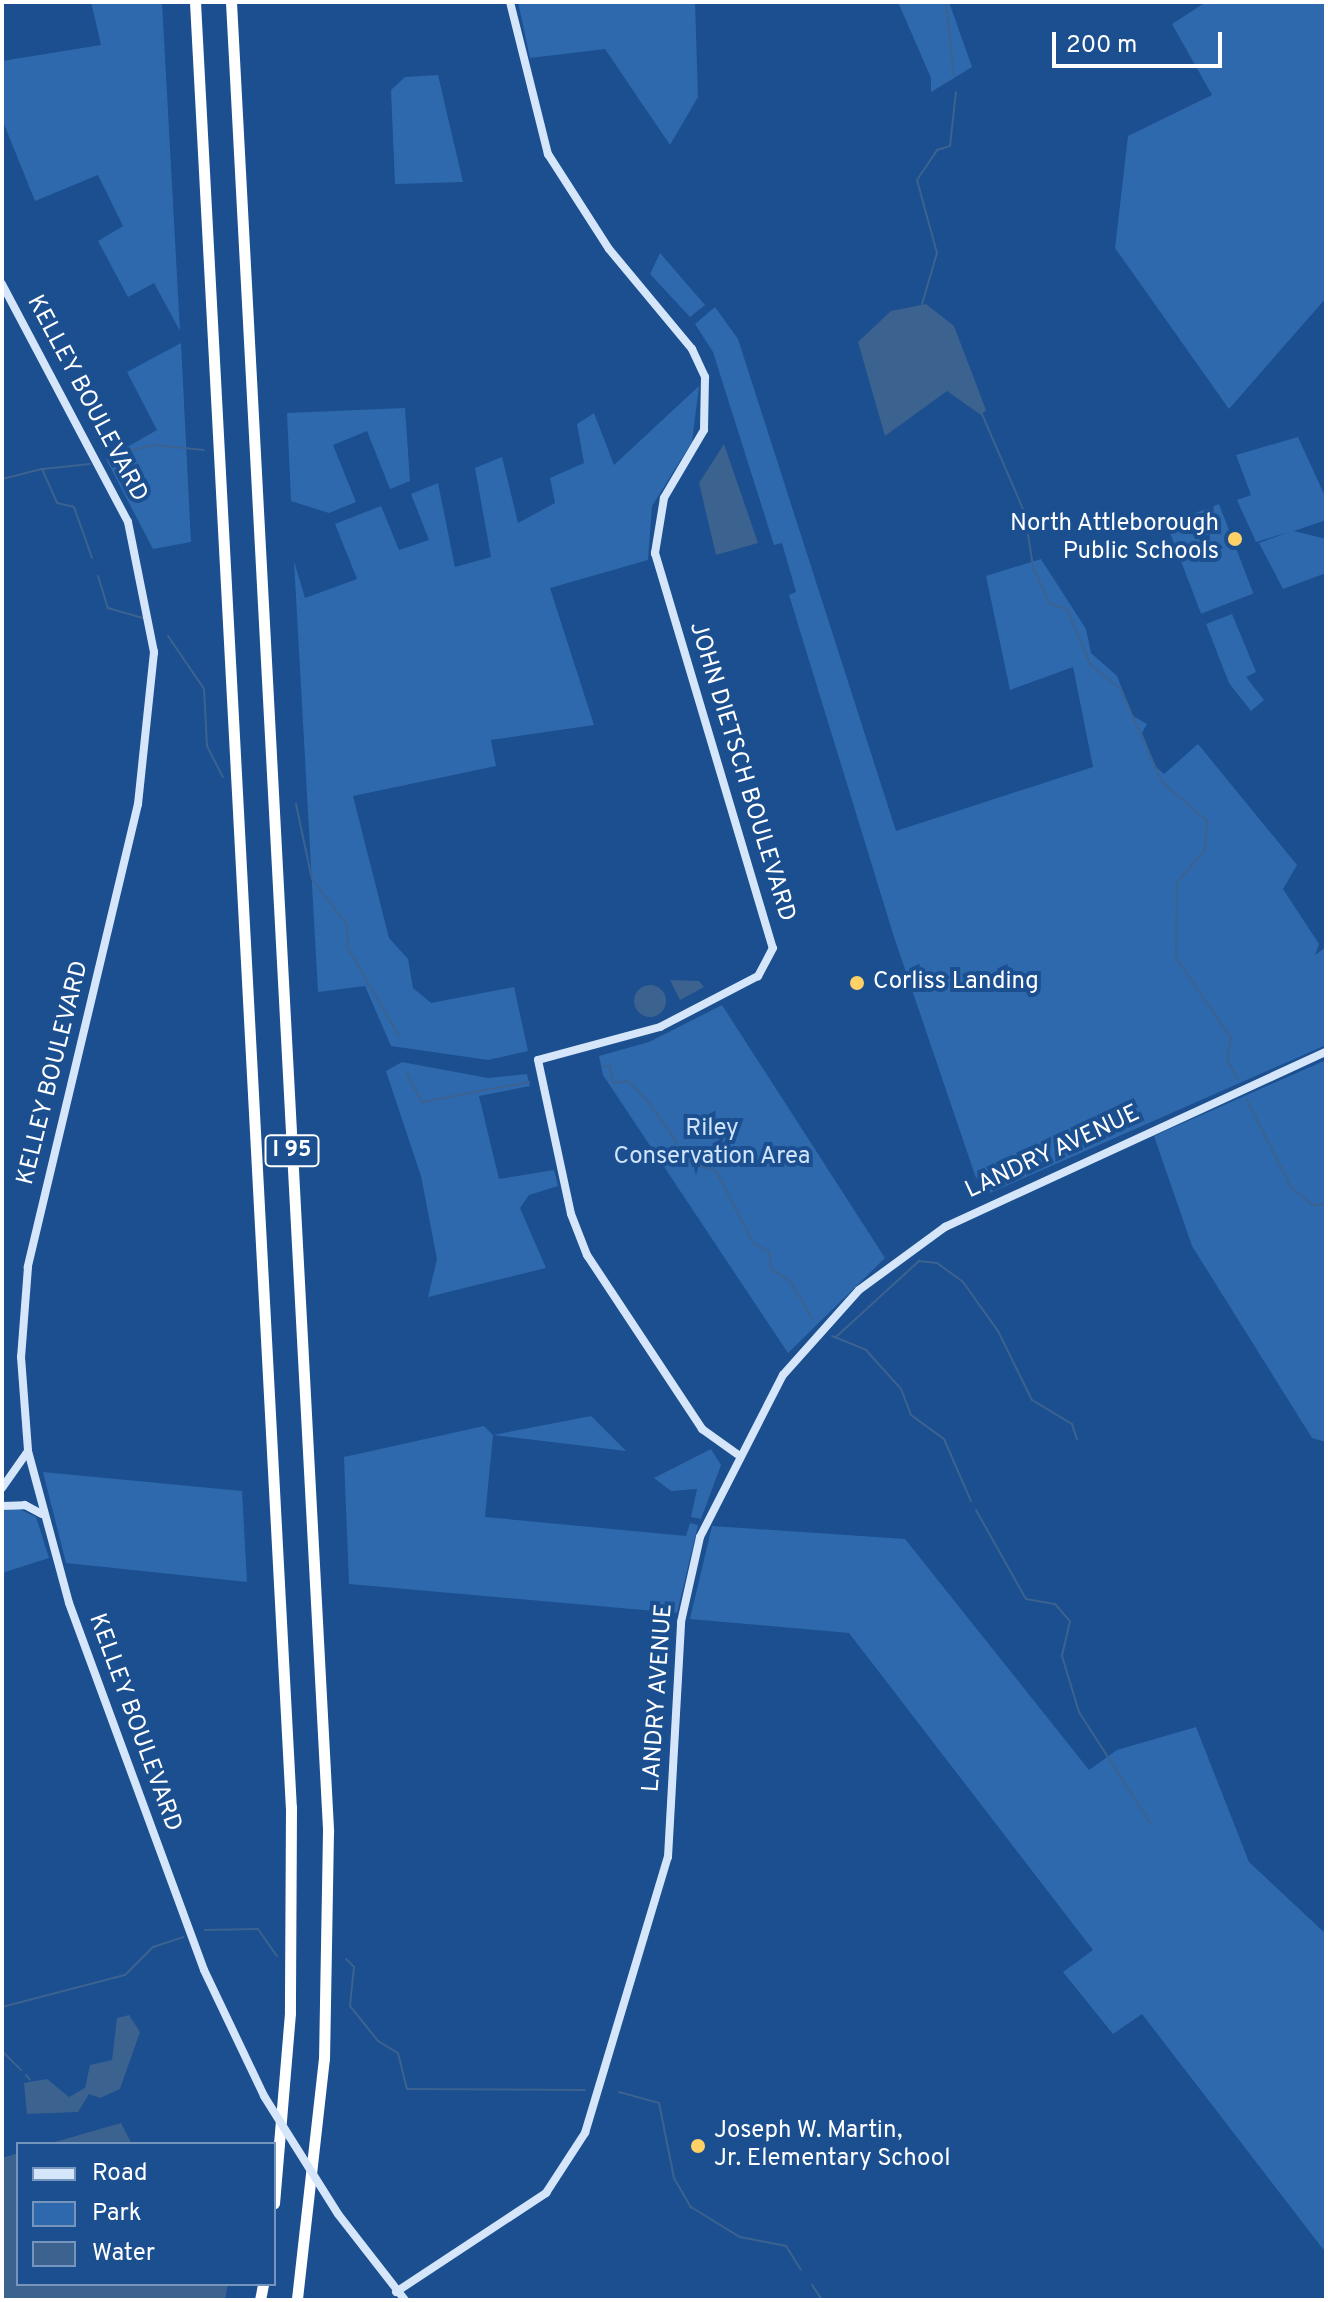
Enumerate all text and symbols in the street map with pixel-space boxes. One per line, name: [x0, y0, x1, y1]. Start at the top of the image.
scale bar: [1056, 16, 1226, 66]
text: 200 m: [1066, 31, 1137, 61]
street label: KELLEY BOULEVARD: [19, 290, 153, 508]
place label: North Attleborough Public Schools: [1009, 511, 1219, 567]
marker: North Attleborough Public Schools: [1226, 530, 1244, 548]
street label: JOHN DIETSCH BOULEVARD: [682, 619, 800, 925]
street label: KELLEY BOULEVARD: [12, 958, 96, 1188]
place label: Corliss Landing: [873, 969, 1039, 997]
marker: Corliss Landing: [848, 974, 866, 992]
street label: LANDRY AVENUE: [960, 1100, 1146, 1206]
park label: Riley Conservation Area: [613, 1116, 811, 1172]
road number: I 95: [264, 1133, 320, 1169]
street label: LANDRY AVENUE: [638, 1602, 680, 1794]
street label: KELLEY BOULEVARD: [81, 1610, 187, 1836]
place label: Joseph W. Martin, Jr. Elementary School: [714, 2118, 950, 2174]
marker: Joseph W. Martin, Jr. Elementary School: [689, 2137, 707, 2155]
legend: [16, 2142, 276, 2286]
text: Road: [92, 2159, 148, 2189]
text: Park: [92, 2199, 142, 2229]
text: Water: [92, 2239, 155, 2269]

